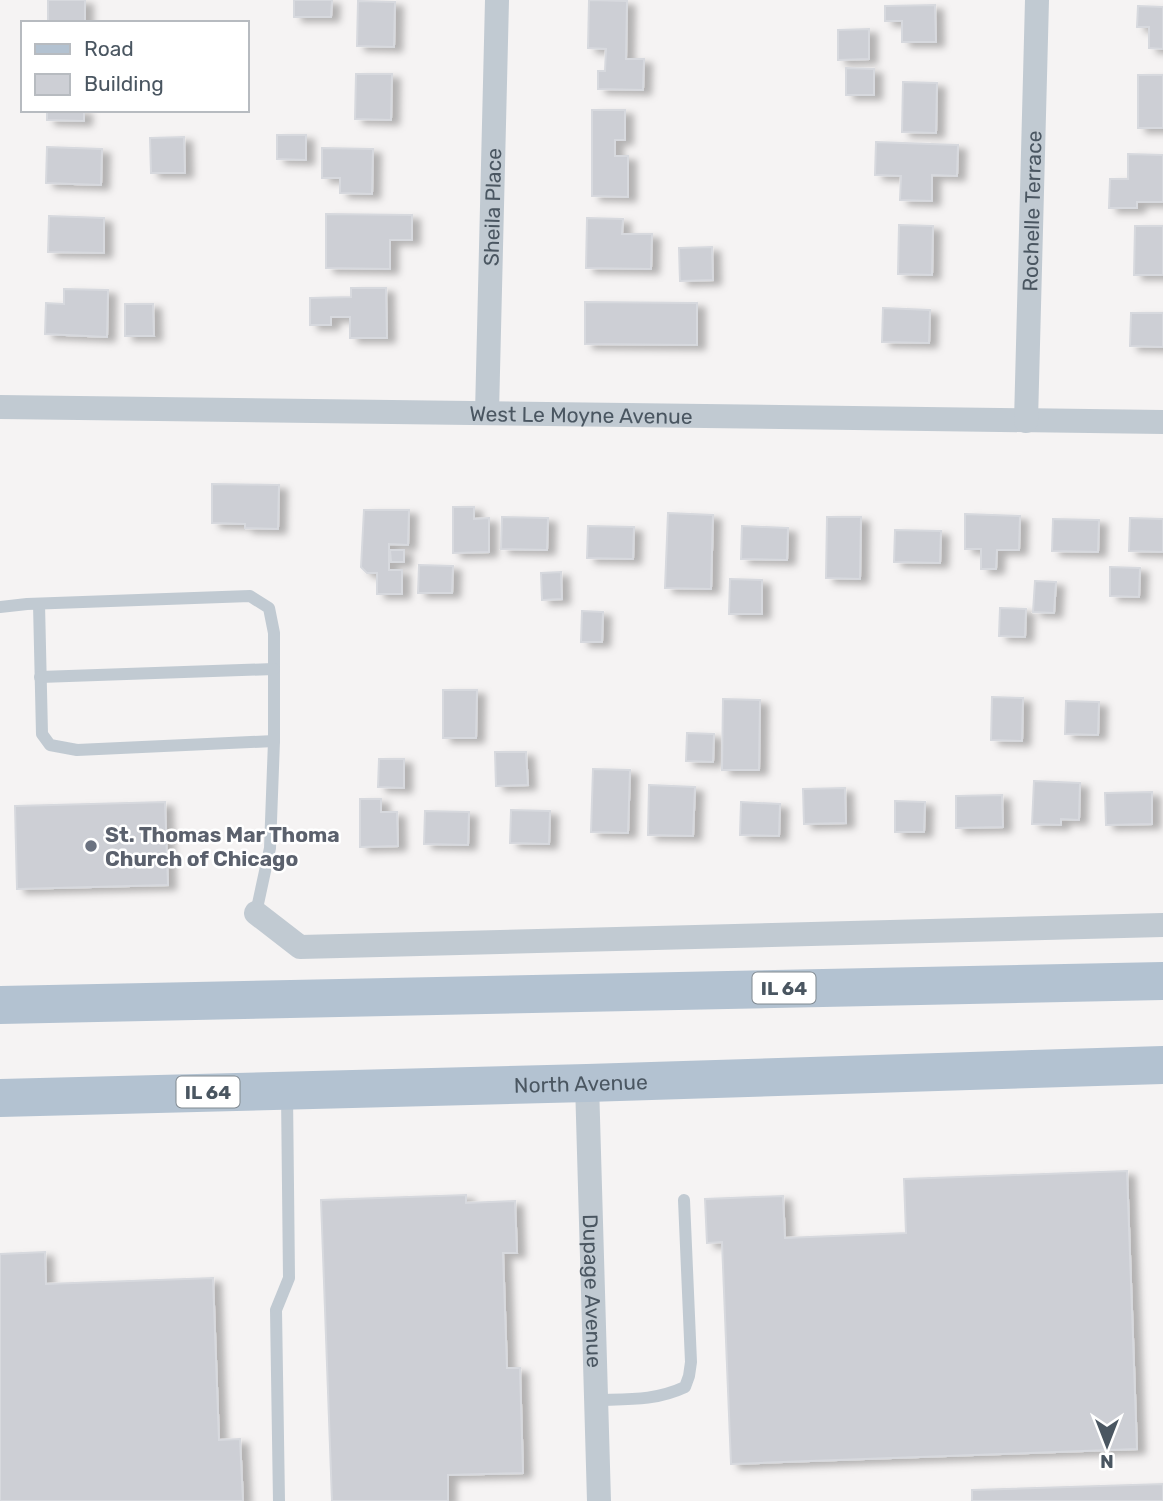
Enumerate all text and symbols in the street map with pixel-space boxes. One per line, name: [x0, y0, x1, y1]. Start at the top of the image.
legend: [21, 21, 248, 112]
text: Road: [84, 36, 134, 61]
text: Building: [84, 71, 164, 96]
street label: Rochelle Terrace: [1017, 130, 1046, 292]
street label: Sheila Place: [478, 148, 506, 266]
street label: West Le Moyne Avenue: [469, 401, 693, 428]
place label: St. Thomas Mar Thoma Church of Chicago: [105, 822, 340, 871]
marker: St. Thomas Mar Thoma Church of Chicago: [83, 838, 99, 854]
road number: IL 64: [752, 972, 816, 1004]
street label: North Avenue: [514, 1069, 648, 1097]
road number: IL 64: [176, 1076, 240, 1108]
street label: Dupage Avenue: [578, 1214, 608, 1368]
north arrow: [1072, 1410, 1142, 1480]
text: N: [1100, 1450, 1114, 1473]

